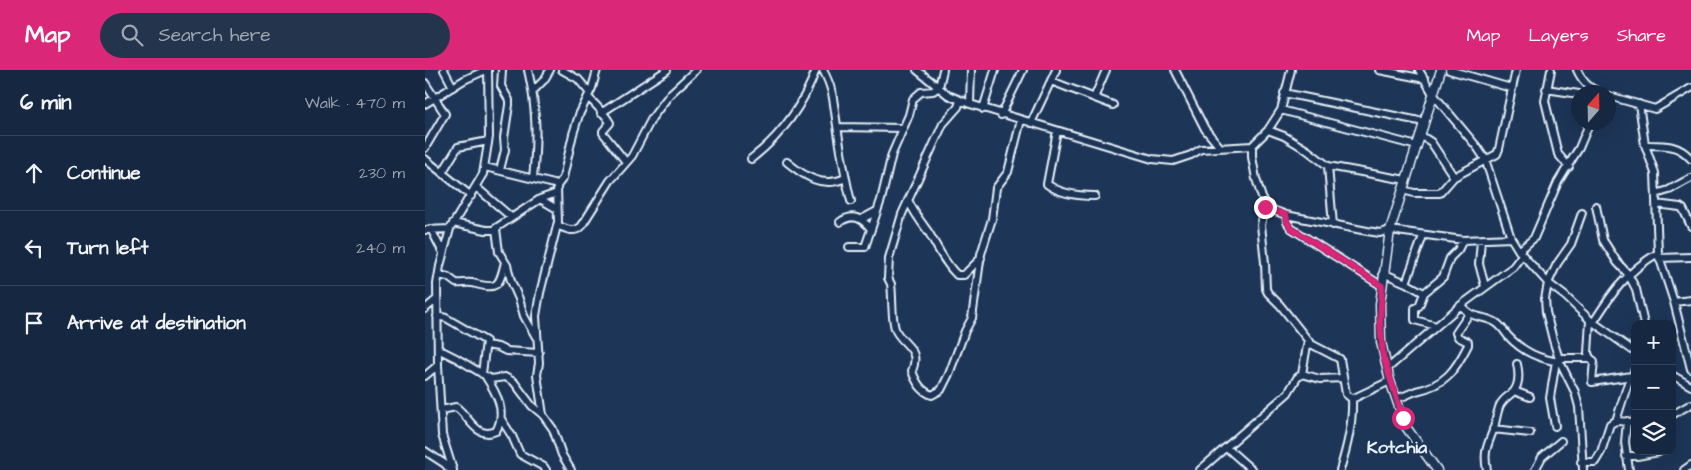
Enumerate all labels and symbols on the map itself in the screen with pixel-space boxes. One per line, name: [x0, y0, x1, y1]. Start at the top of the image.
north arrow: [1571, 85, 1616, 130]
route end: [1254, 196, 1277, 219]
route start: [1392, 407, 1415, 430]
district label: Kotchia: [1367, 435, 1428, 460]

